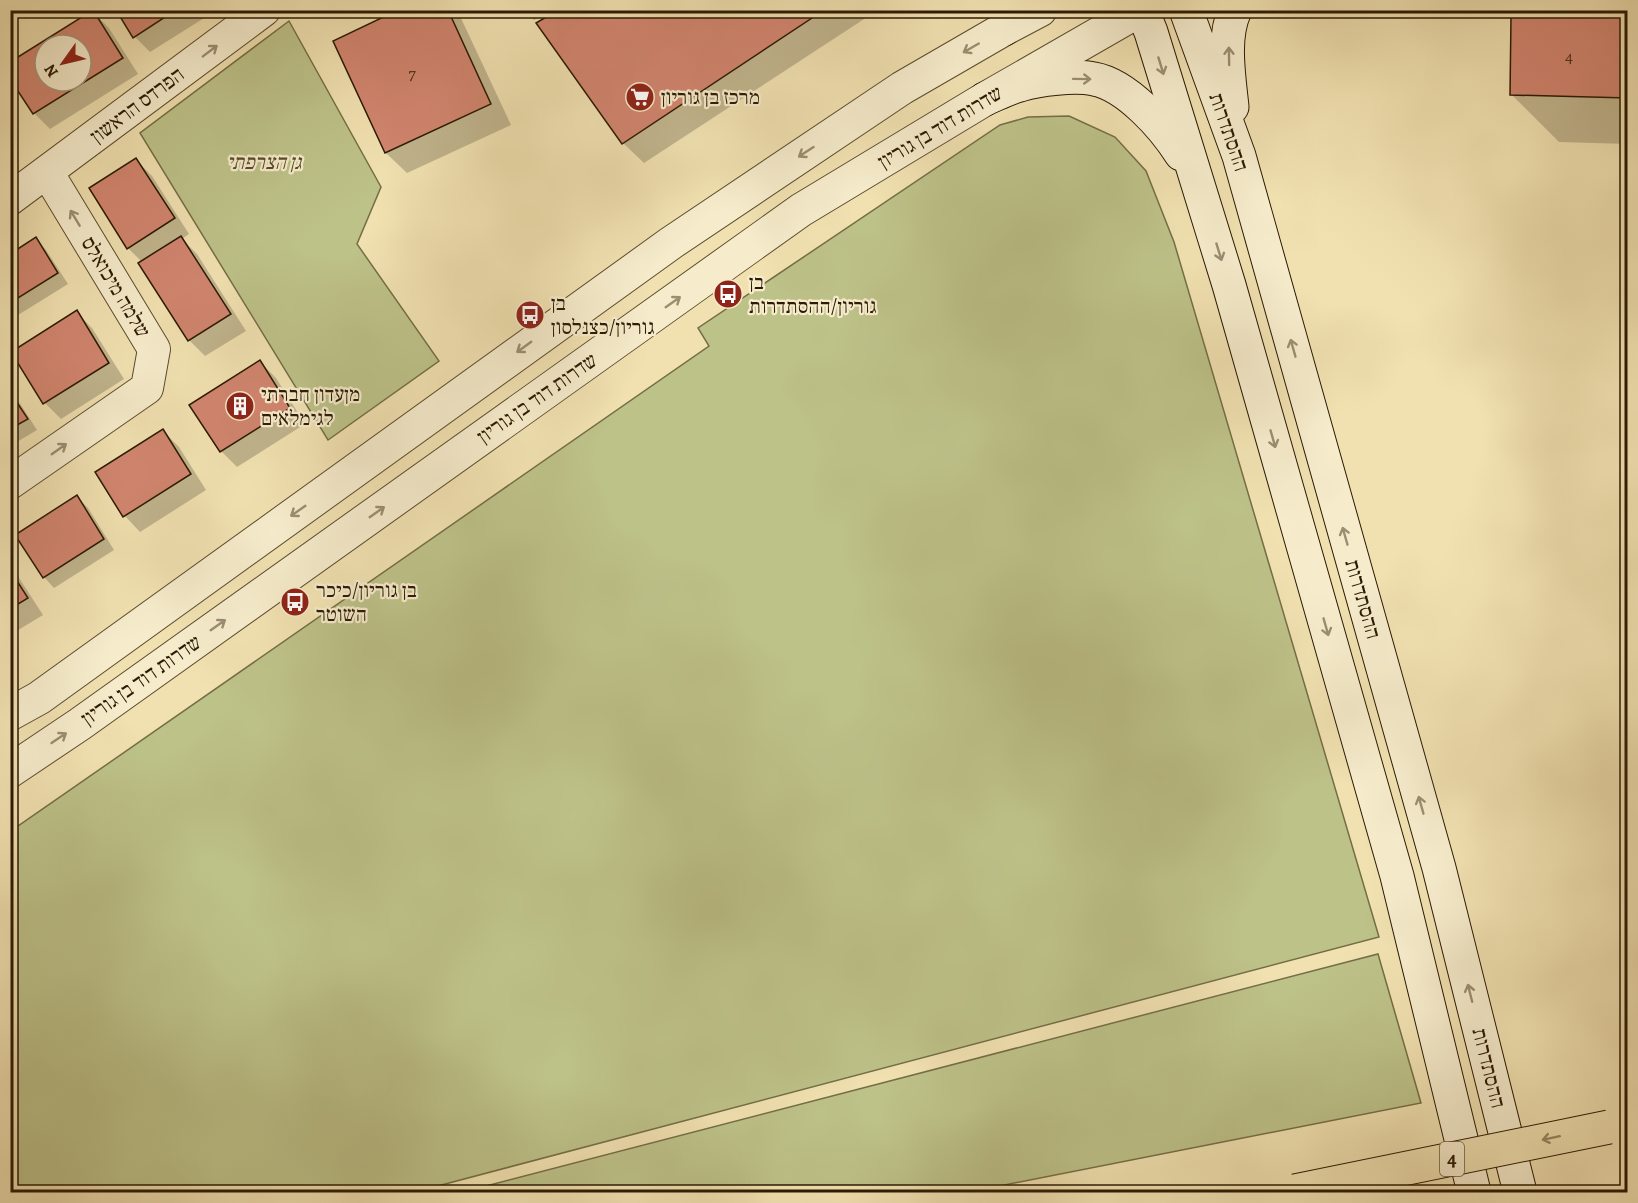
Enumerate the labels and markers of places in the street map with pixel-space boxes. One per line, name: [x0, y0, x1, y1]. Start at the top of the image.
supermarket icon: מרכז בן גוריון: [624, 81, 656, 113]
place label: מרכז בן גוריון: [661, 83, 760, 111]
place label: בן גוריון/ההסתדרות: [749, 268, 877, 320]
bus stop icon: בן גוריון/ההסתדרות: [712, 278, 744, 310]
place label: בן גוריון/כצנלסון: [551, 289, 655, 341]
bus stop icon: בן גוריון/כצנלסון: [514, 299, 546, 331]
place label: מןעדון חברתי לגימלאים: [261, 380, 360, 432]
building icon: מןעדון חברתי לגימלאים: [224, 390, 256, 422]
place label: בן גוריון/כיכר השוטר: [316, 576, 417, 628]
bus stop icon: בן גוריון/כיכר השוטר: [279, 586, 311, 618]

